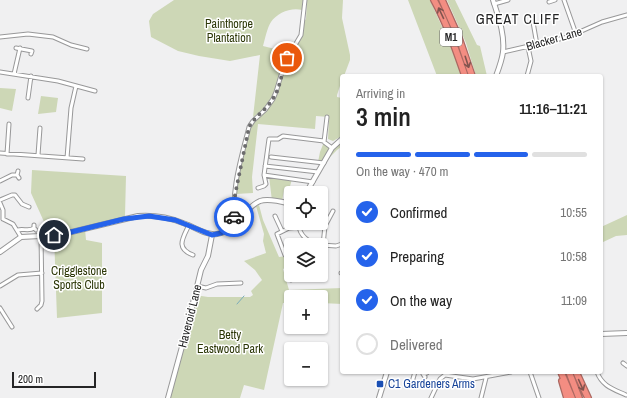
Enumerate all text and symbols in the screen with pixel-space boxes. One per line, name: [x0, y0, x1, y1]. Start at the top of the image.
one-way arrow: [437, 8, 444, 20]
district label: GREAT CLIFF: [476, 10, 560, 28]
park label: Painthorpe Plantation: [205, 16, 253, 46]
street label: Blacker Lane: [524, 23, 584, 55]
road number: M1: [440, 28, 462, 46]
pin: [270, 41, 304, 75]
icon: bag: [276, 47, 298, 69]
one-way arrow: [464, 55, 471, 68]
text: Arriving in: [356, 85, 405, 102]
text: 11:16–11:21: [519, 98, 587, 119]
text: 3 min: [356, 99, 411, 134]
text: On the way · 470 m: [356, 163, 448, 180]
map controls: [284, 186, 328, 386]
button: locate: [284, 186, 328, 230]
courier: [214, 197, 254, 237]
icon: check: [356, 201, 378, 223]
text: Confirmed: [390, 202, 447, 223]
text: 10:55: [560, 204, 587, 221]
icon: car: [223, 206, 245, 228]
pin: [37, 218, 71, 252]
icon: home: [43, 224, 65, 246]
button: layers: [284, 238, 328, 282]
icon: check: [356, 245, 378, 267]
text: Preparing: [390, 246, 444, 267]
text: 10:58: [560, 248, 587, 265]
park label: Crigglestone Sports Club: [51, 263, 107, 293]
street label: Haveroid Lane: [174, 283, 206, 349]
icon: check: [356, 289, 378, 311]
button: +: [284, 290, 328, 334]
text: On the way: [390, 290, 452, 311]
text: 11:09: [561, 292, 587, 309]
park label: Betty Eastwood Park: [197, 327, 263, 357]
text: Delivered: [390, 334, 443, 355]
button: −: [284, 342, 328, 386]
scale bar: [12, 370, 96, 389]
text: 200 m: [18, 372, 43, 386]
place label: C1 Gardeners Arms: [388, 376, 475, 392]
marker: C1 Gardeners Arms: [375, 379, 385, 389]
one-way arrow: [578, 379, 586, 391]

